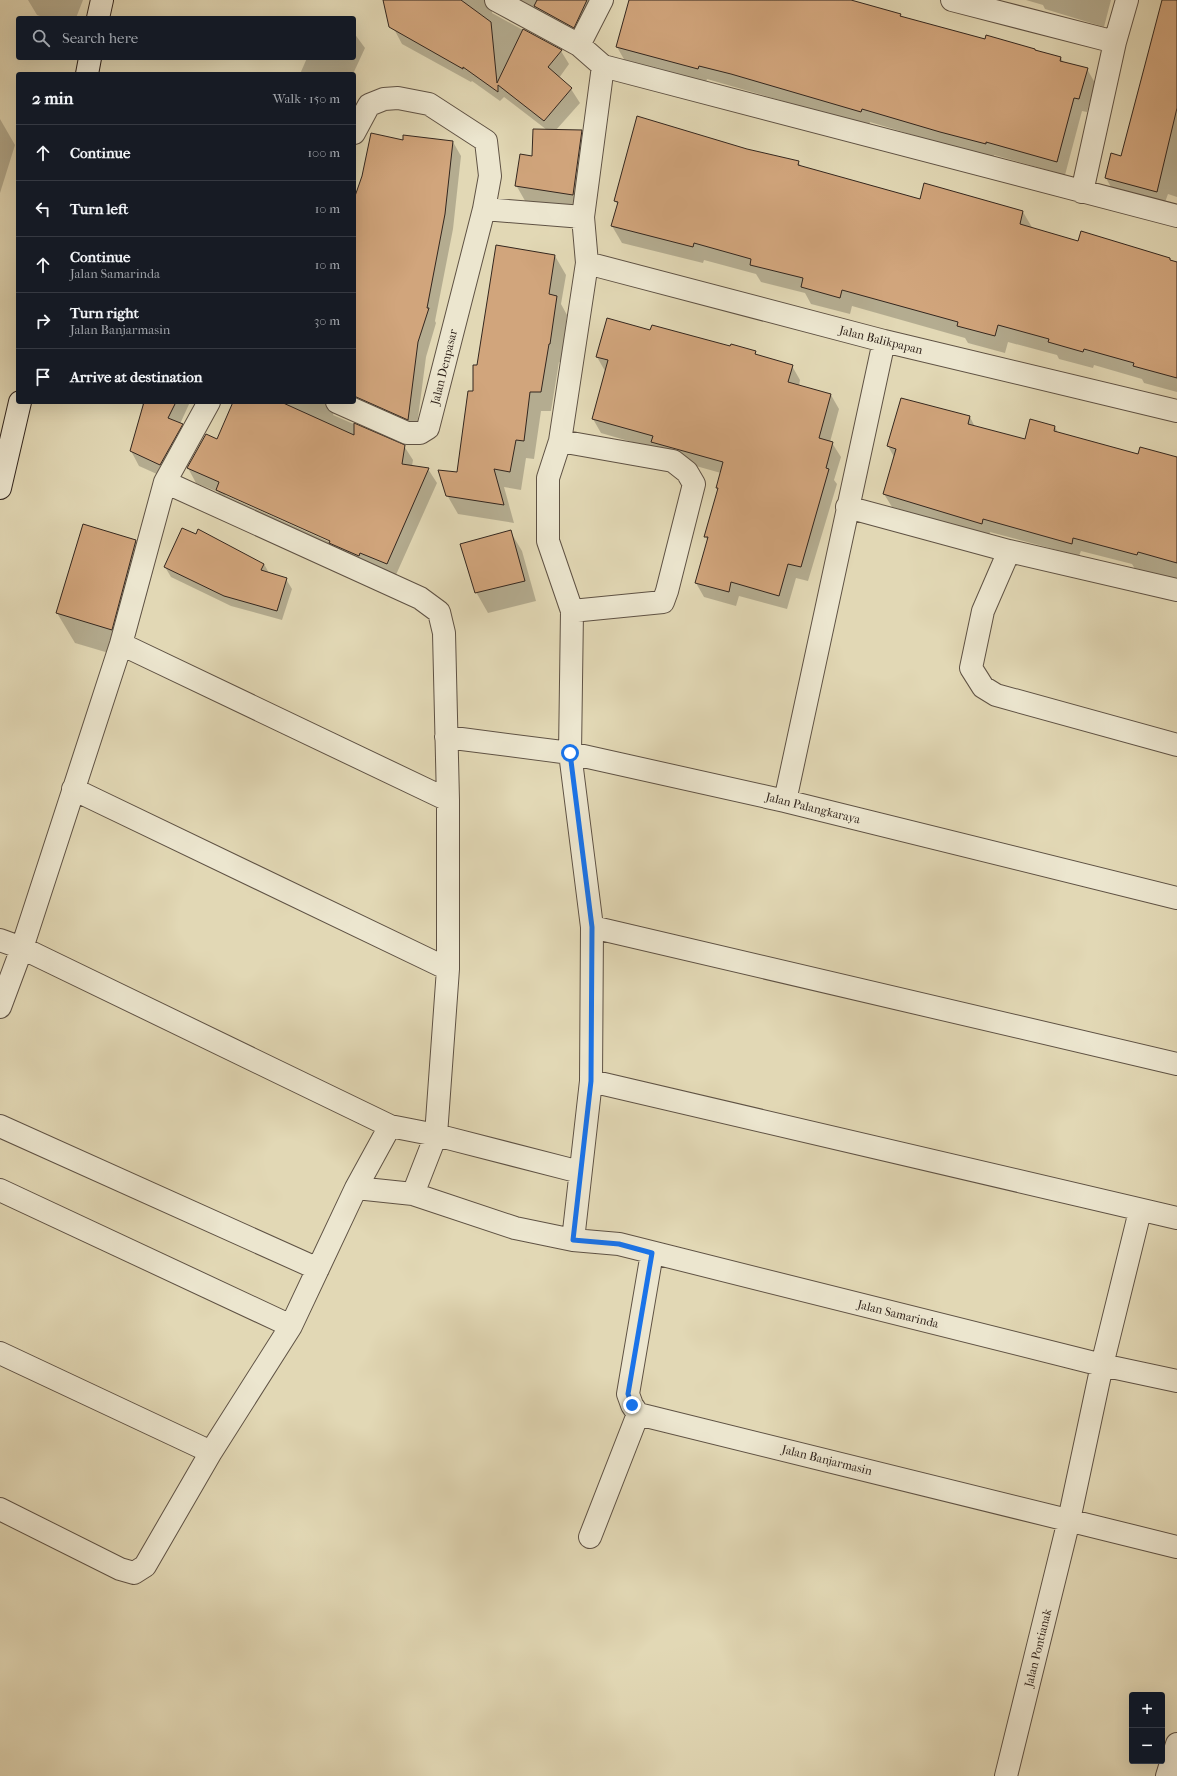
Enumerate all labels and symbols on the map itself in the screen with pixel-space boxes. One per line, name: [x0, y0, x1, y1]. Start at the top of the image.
street label: Jalan Balikpapan: [837, 323, 924, 357]
street label: Jalan Denpasar: [428, 327, 460, 407]
route start: [561, 744, 579, 762]
street label: Jalan Palangkaraya: [763, 789, 862, 827]
street label: Jalan Samarinda: [855, 1297, 940, 1331]
route end: [623, 1396, 641, 1414]
street label: Jalan Banjarmasin: [779, 1442, 874, 1478]
street label: Jalan Pontianak: [1021, 1607, 1055, 1690]

